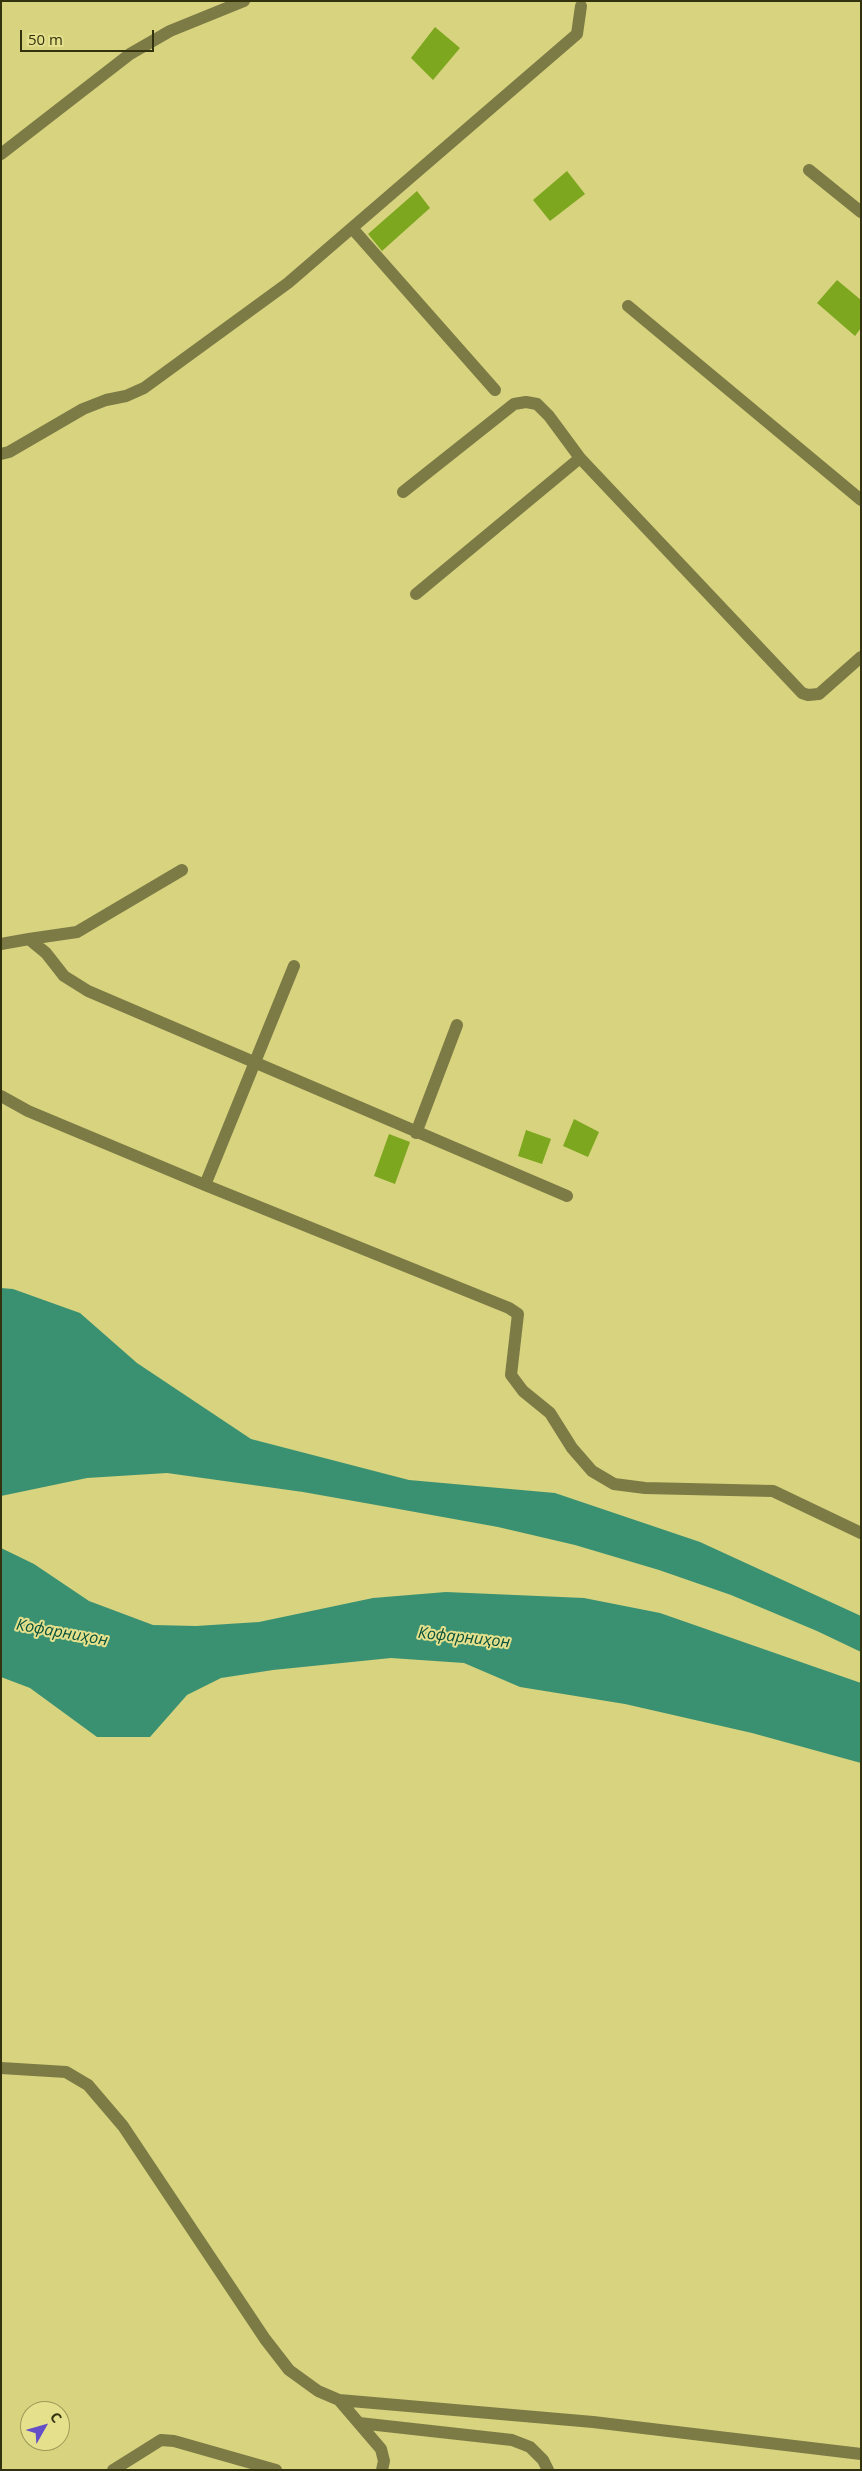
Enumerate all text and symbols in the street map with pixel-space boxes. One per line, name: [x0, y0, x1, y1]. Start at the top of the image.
scale bar: [22, 20, 156, 52]
text: 50 m: [28, 29, 63, 49]
water label: Кофарниҳон: [15, 1616, 109, 1650]
water label: Кофарниҳон: [417, 1624, 511, 1652]
north arrow: [20, 2401, 70, 2451]
text: С: [46, 2408, 67, 2426]

